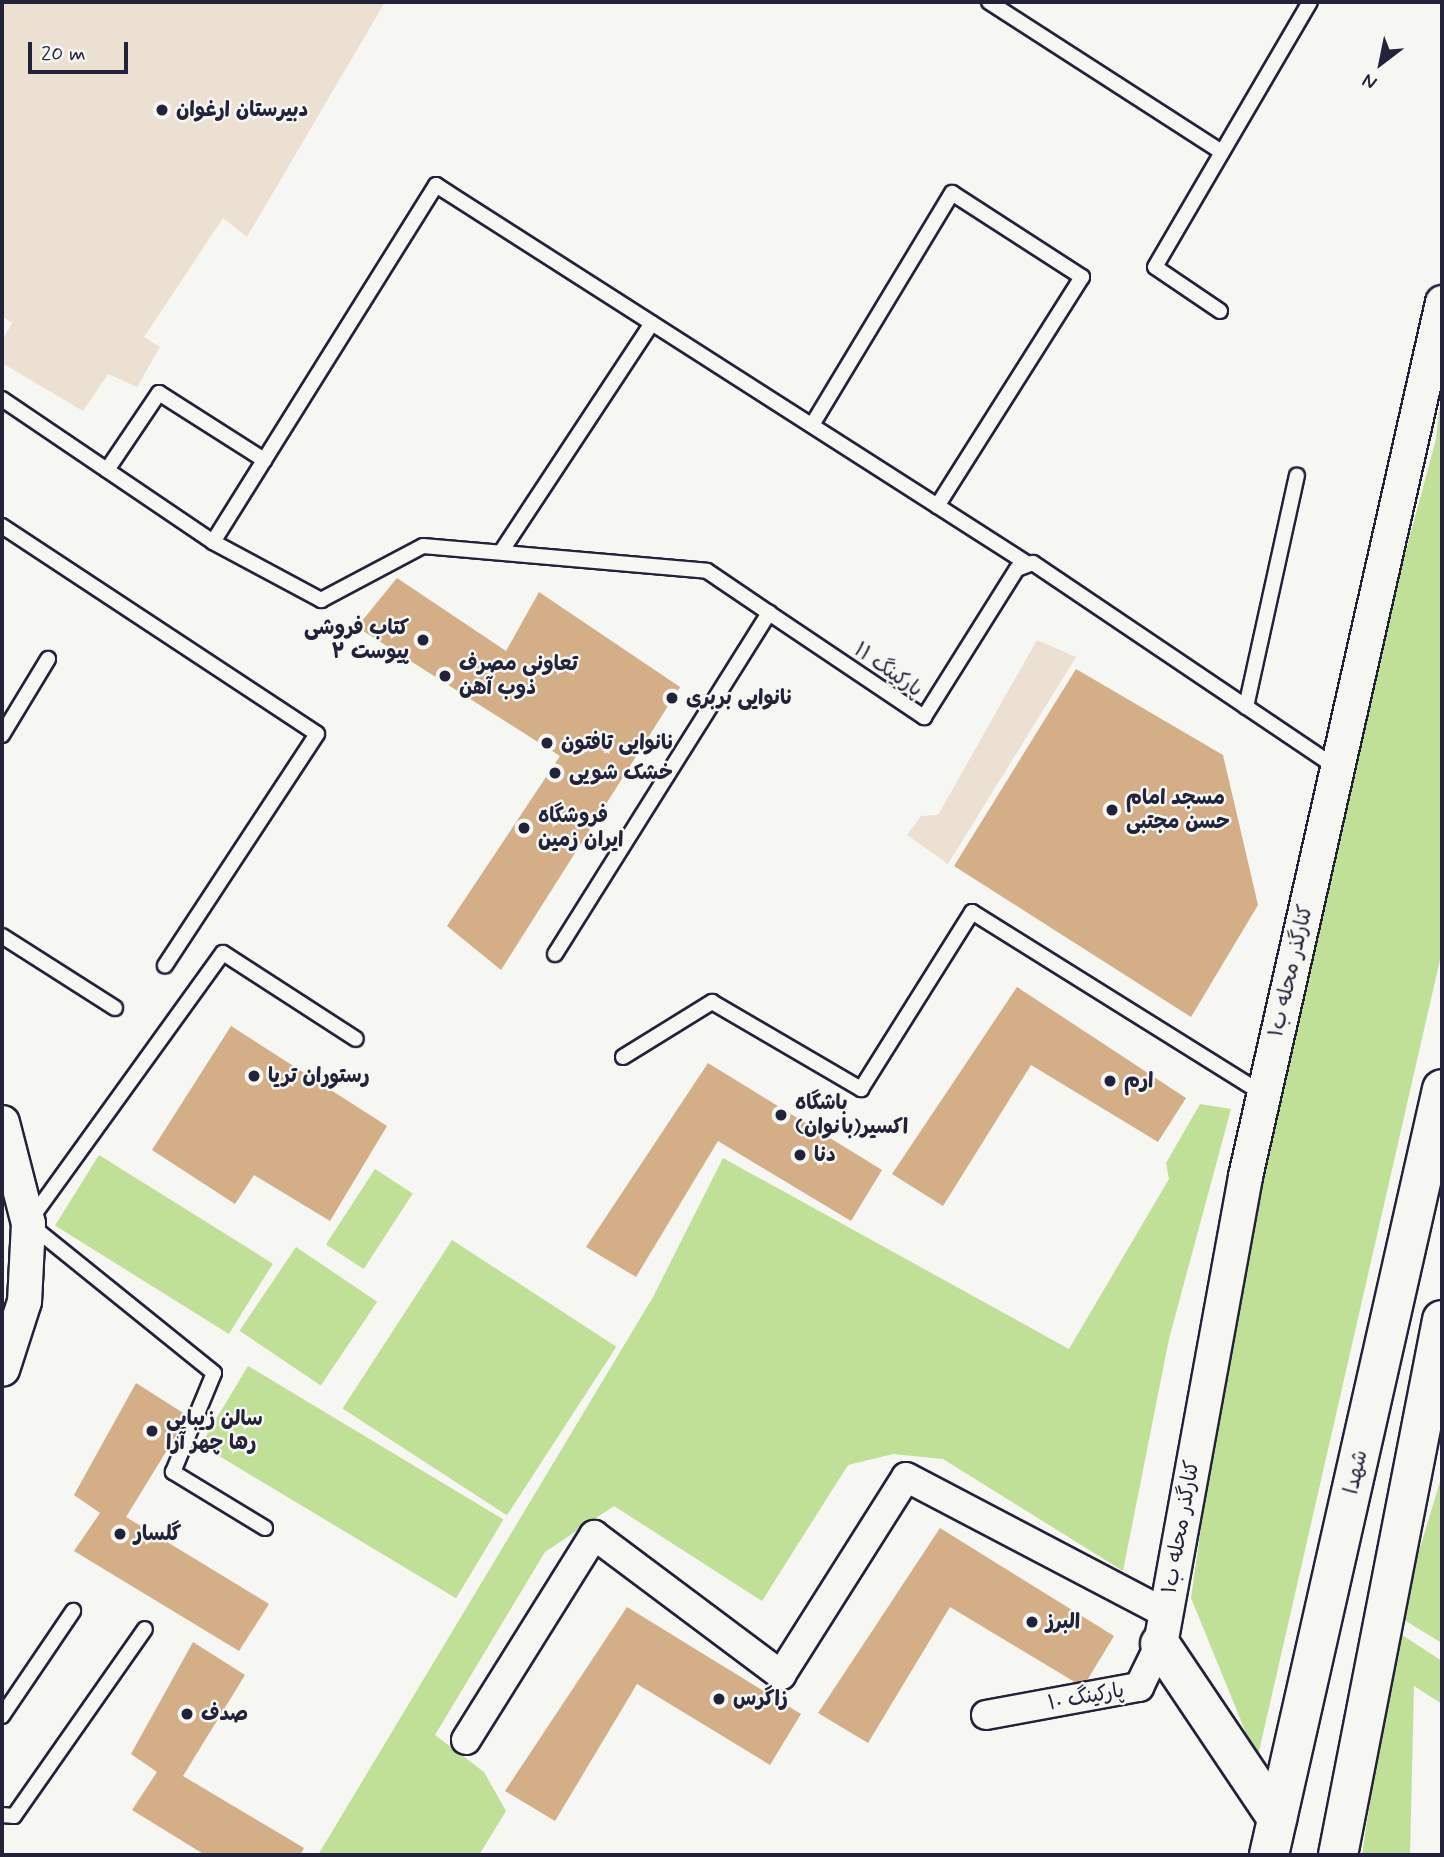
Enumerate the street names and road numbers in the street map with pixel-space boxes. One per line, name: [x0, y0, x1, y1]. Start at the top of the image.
street label: پارکینگ ۱۱: [849, 637, 927, 703]
street label: کنارگذر محله ب۱: [1264, 902, 1318, 1040]
street label: شهدا: [1339, 1448, 1373, 1496]
street label: کنارگذر محله ب۱: [1157, 1458, 1205, 1596]
street label: پارکینگ ۱۰: [1046, 1678, 1126, 1716]

